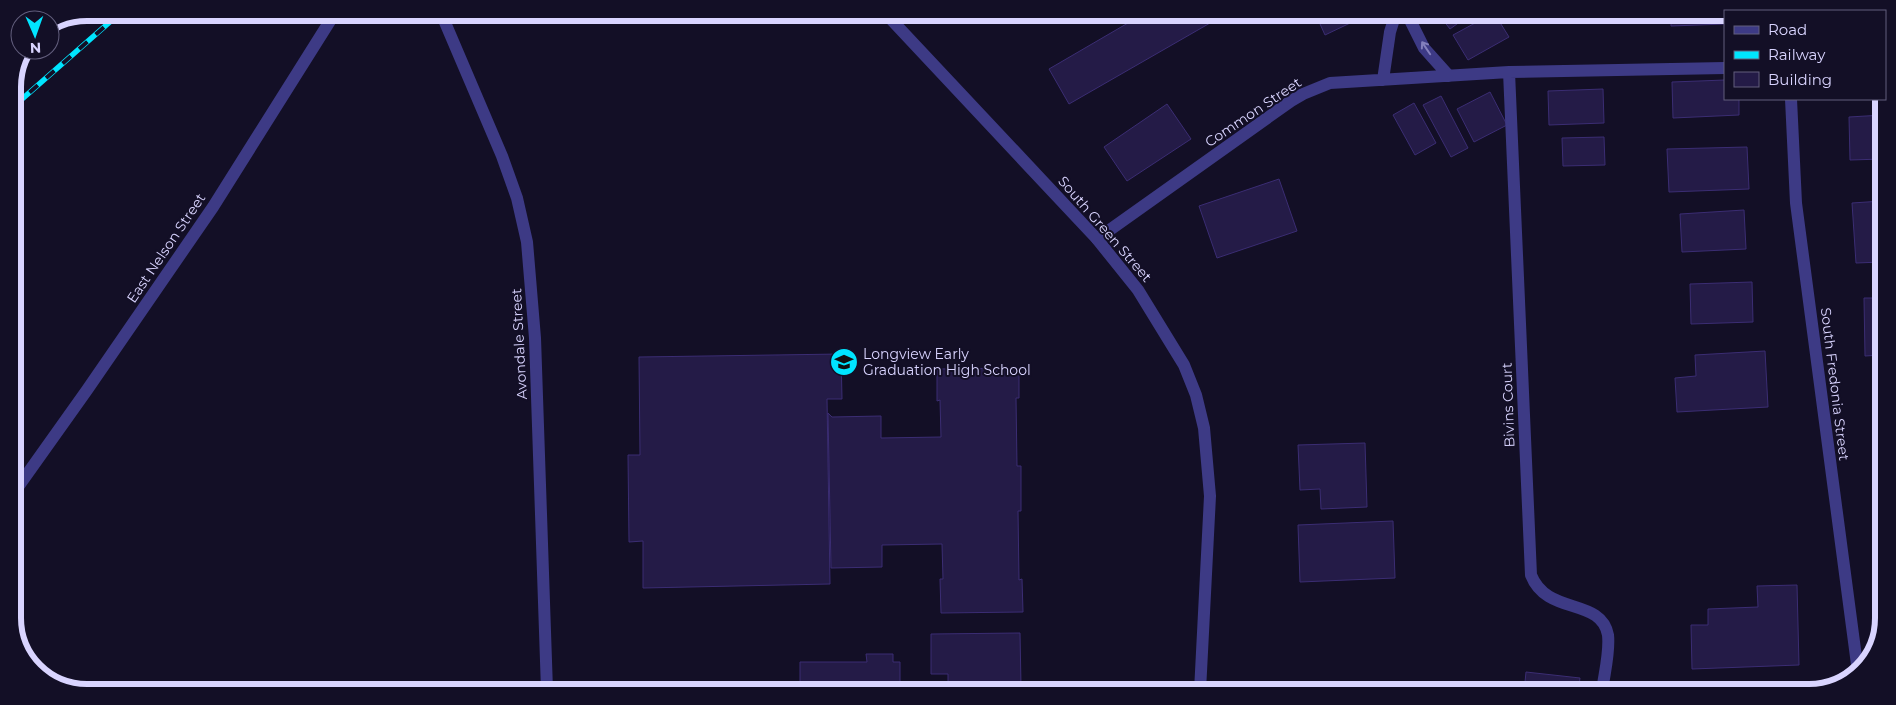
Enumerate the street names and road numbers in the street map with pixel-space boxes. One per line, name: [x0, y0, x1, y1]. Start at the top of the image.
street label: Common Street: [1201, 73, 1305, 151]
street label: South Green Street: [1054, 172, 1156, 286]
street label: East Nelson Street: [123, 189, 210, 306]
street label: Avondale Street: [507, 288, 531, 400]
street label: South Fredonia Street: [1817, 306, 1853, 462]
street label: Bivins Court: [1498, 362, 1518, 448]

